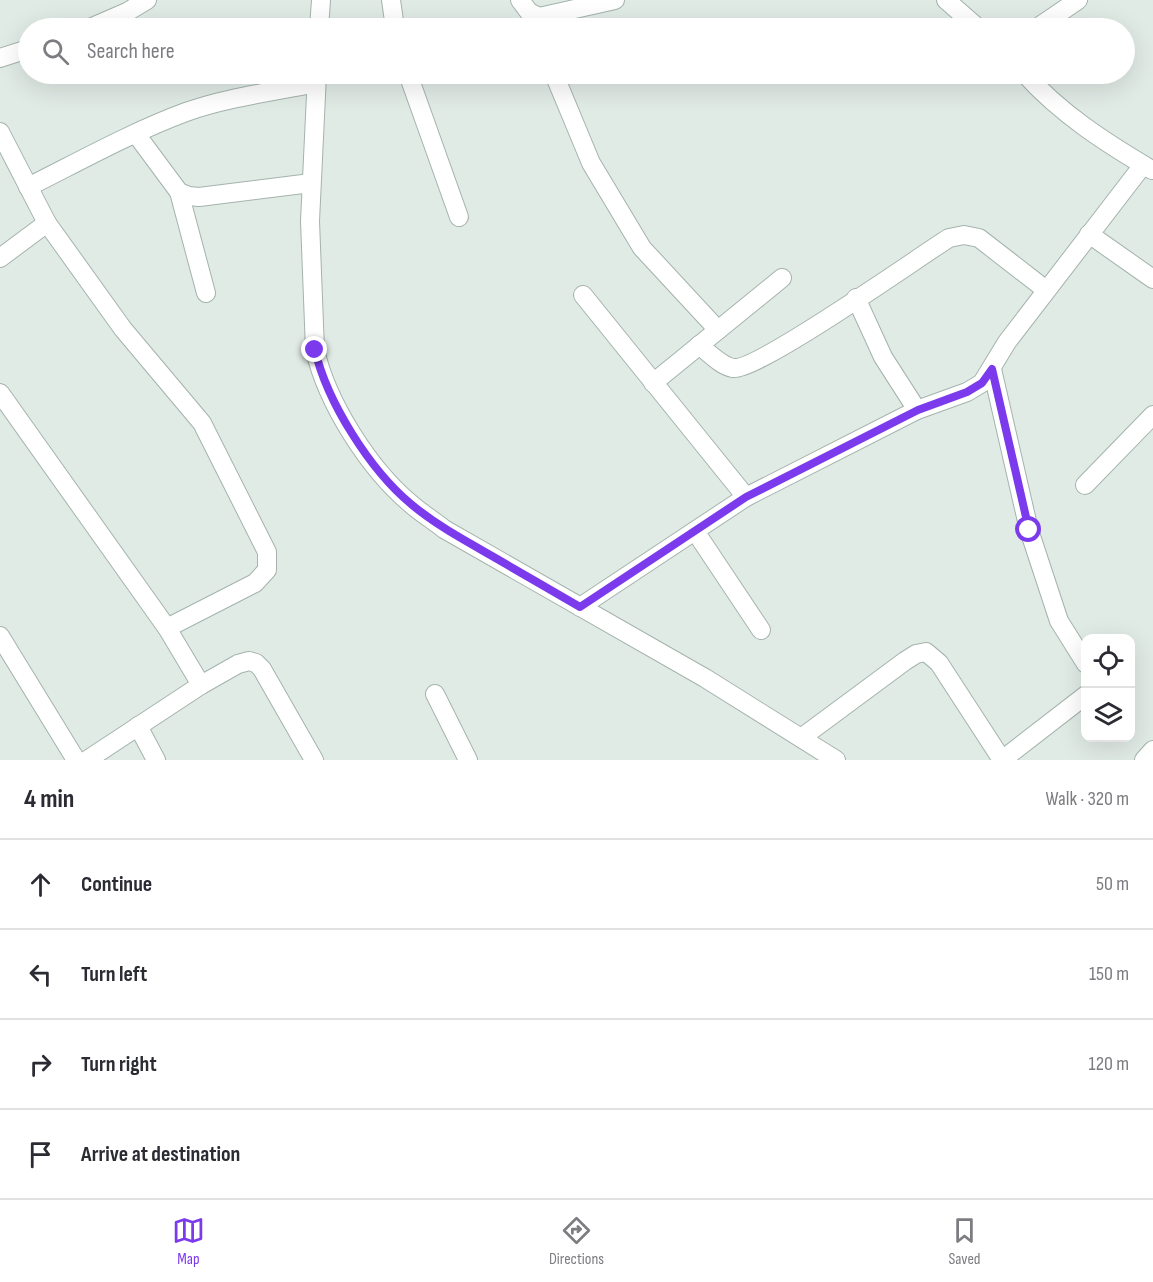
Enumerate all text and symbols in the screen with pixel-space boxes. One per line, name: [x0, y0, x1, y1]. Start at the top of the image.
search box: [18, 18, 1135, 84]
icon: search: [39, 35, 72, 68]
text: Search here: [87, 38, 174, 65]
route end: [301, 336, 327, 362]
route start: [1015, 516, 1041, 542]
map controls: [1081, 634, 1135, 742]
button: locate: [1081, 634, 1135, 688]
button: layers: [1081, 688, 1135, 742]
text: 4 min: [24, 784, 74, 815]
text: Walk · 320 m: [1046, 787, 1129, 811]
icon: ahead: [24, 868, 57, 901]
text: Continue: [81, 871, 152, 898]
text: 50 m: [1096, 872, 1129, 896]
icon: left: [24, 958, 57, 991]
text: Turn left: [81, 961, 147, 988]
text: 150 m: [1089, 962, 1129, 986]
icon: right: [24, 1048, 57, 1081]
text: Turn right: [81, 1051, 157, 1078]
text: 120 m: [1089, 1052, 1129, 1076]
icon: arrive: [24, 1138, 57, 1171]
text: Arrive at destination: [81, 1141, 240, 1168]
tab: Map: [172, 1214, 205, 1269]
tab: Directions: [549, 1214, 604, 1269]
tab: Saved: [948, 1214, 981, 1269]

